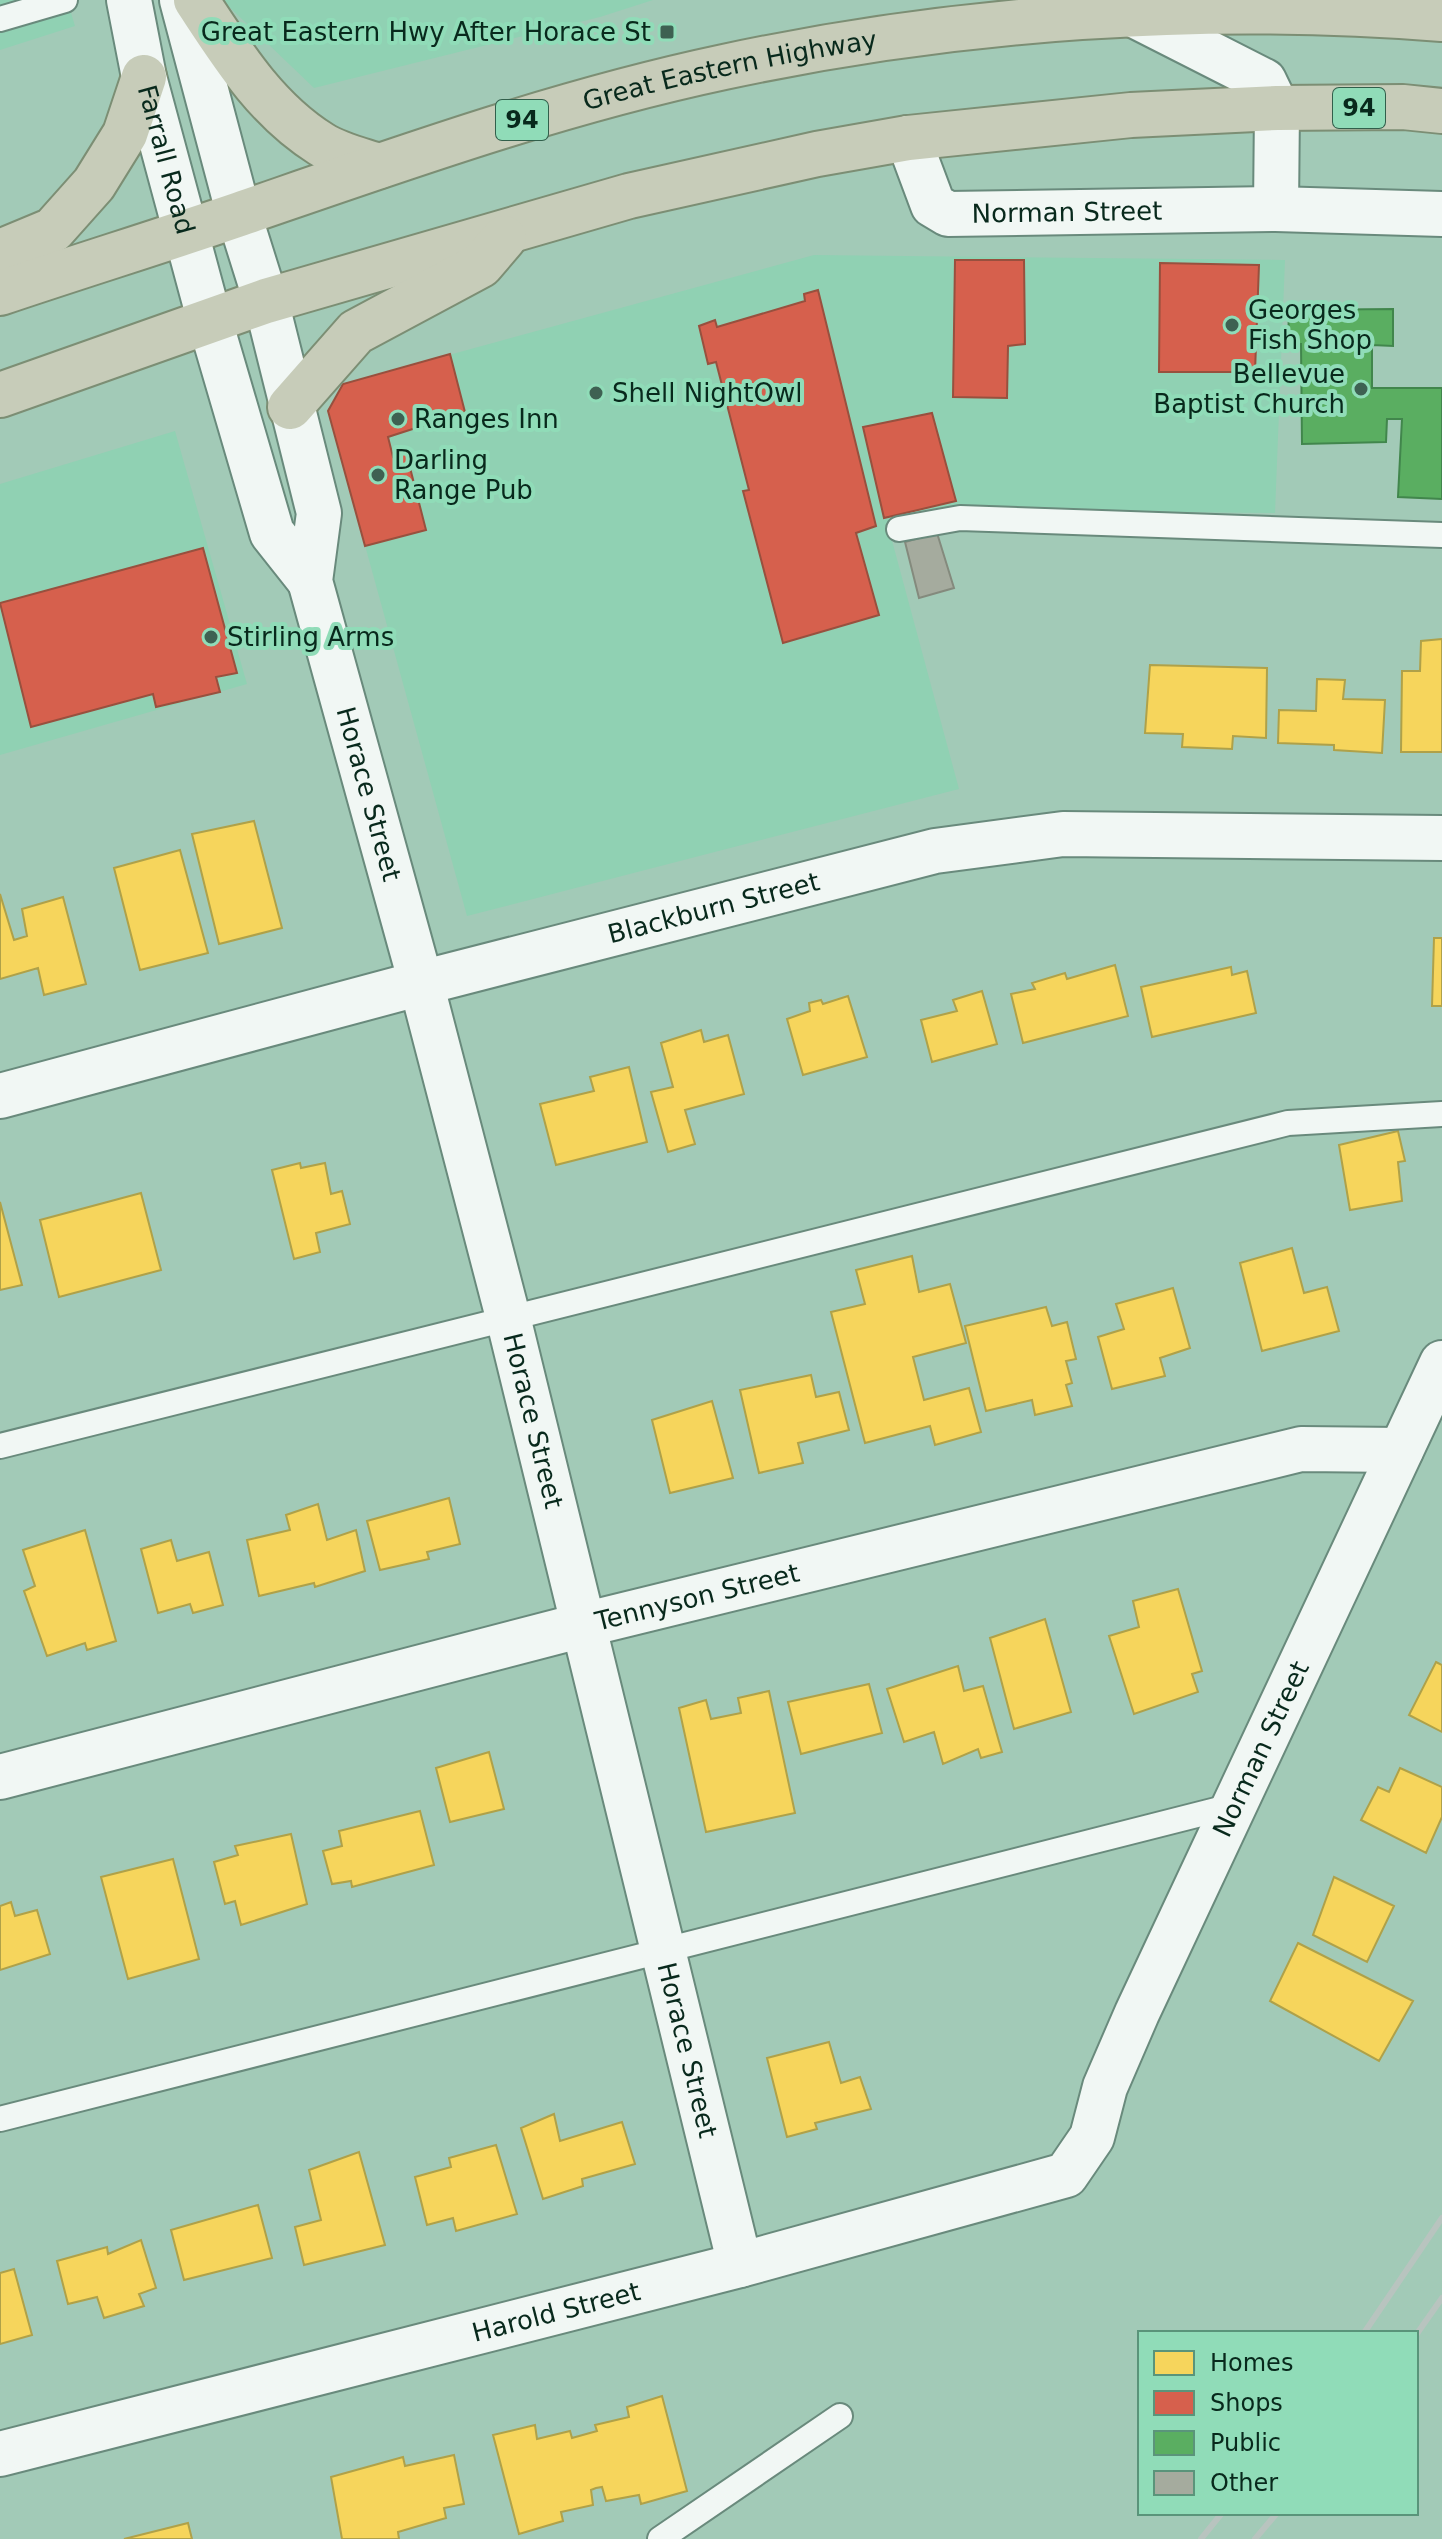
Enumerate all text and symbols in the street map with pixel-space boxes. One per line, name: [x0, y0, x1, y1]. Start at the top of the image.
place label: Great Eastern Hwy After Horace St: [201, 17, 651, 47]
marker: Great Eastern Hwy After Horace St: [658, 23, 676, 41]
street label: Great Eastern Highway: [579, 24, 879, 116]
street label: Farrall Road: [132, 82, 201, 238]
road number: 94: [1333, 88, 1385, 128]
road number: 94: [496, 100, 548, 140]
street label: Norman Street: [971, 196, 1163, 229]
place label: Georges Fish Shop: [1248, 295, 1372, 355]
marker: Georges Fish Shop: [1223, 316, 1241, 334]
place label: Bellevue Baptist Church: [1153, 359, 1345, 419]
place label: Shell NightOwl: [612, 378, 803, 408]
marker: Bellevue Baptist Church: [1352, 380, 1370, 398]
marker: Shell NightOwl: [587, 384, 605, 402]
place label: Ranges Inn: [414, 404, 559, 434]
marker: Ranges Inn: [389, 410, 407, 428]
place label: Darling Range Pub: [394, 445, 533, 505]
marker: Darling Range Pub: [369, 466, 387, 484]
place label: Stirling Arms: [227, 622, 394, 652]
marker: Stirling Arms: [202, 628, 220, 646]
street label: Horace Street: [330, 703, 407, 885]
street label: Blackburn Street: [605, 866, 823, 949]
street label: Horace Street: [497, 1330, 569, 1511]
street label: Tennyson Street: [591, 1558, 802, 1637]
street label: Norman Street: [1207, 1656, 1315, 1842]
street label: Horace Street: [651, 1959, 723, 2141]
street label: Harold Street: [469, 2276, 643, 2348]
legend: [1138, 2331, 1418, 2515]
text: Homes: [1210, 2349, 1293, 2377]
text: Shops: [1210, 2389, 1283, 2417]
text: Public: [1210, 2429, 1281, 2457]
text: Other: [1210, 2469, 1278, 2497]

